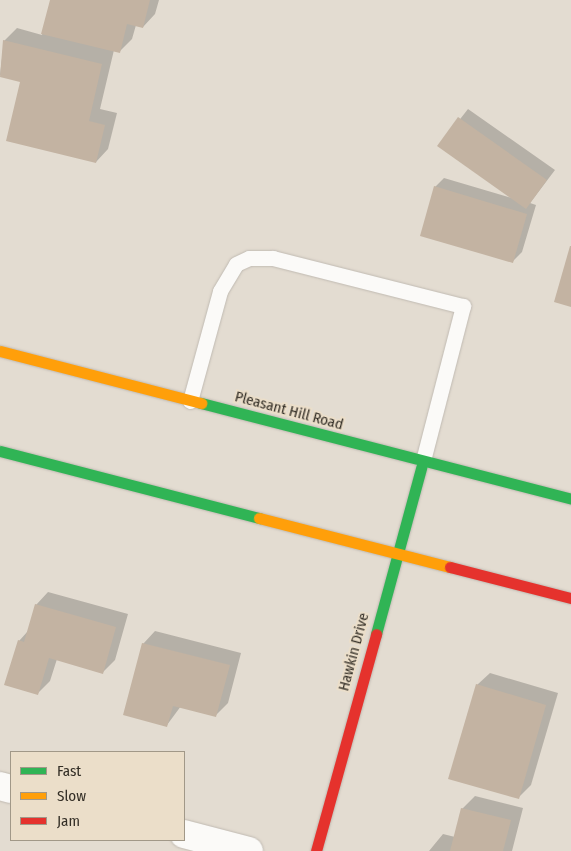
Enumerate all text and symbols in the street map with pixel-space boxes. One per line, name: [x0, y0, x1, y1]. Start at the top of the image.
street label: Pleasant Hill Road: [233, 388, 345, 434]
street label: Hawkin Drive: [335, 611, 373, 693]
legend: [10, 751, 185, 841]
text: Fast: [57, 762, 81, 780]
text: Slow: [57, 787, 86, 805]
text: Jam: [57, 812, 80, 830]

